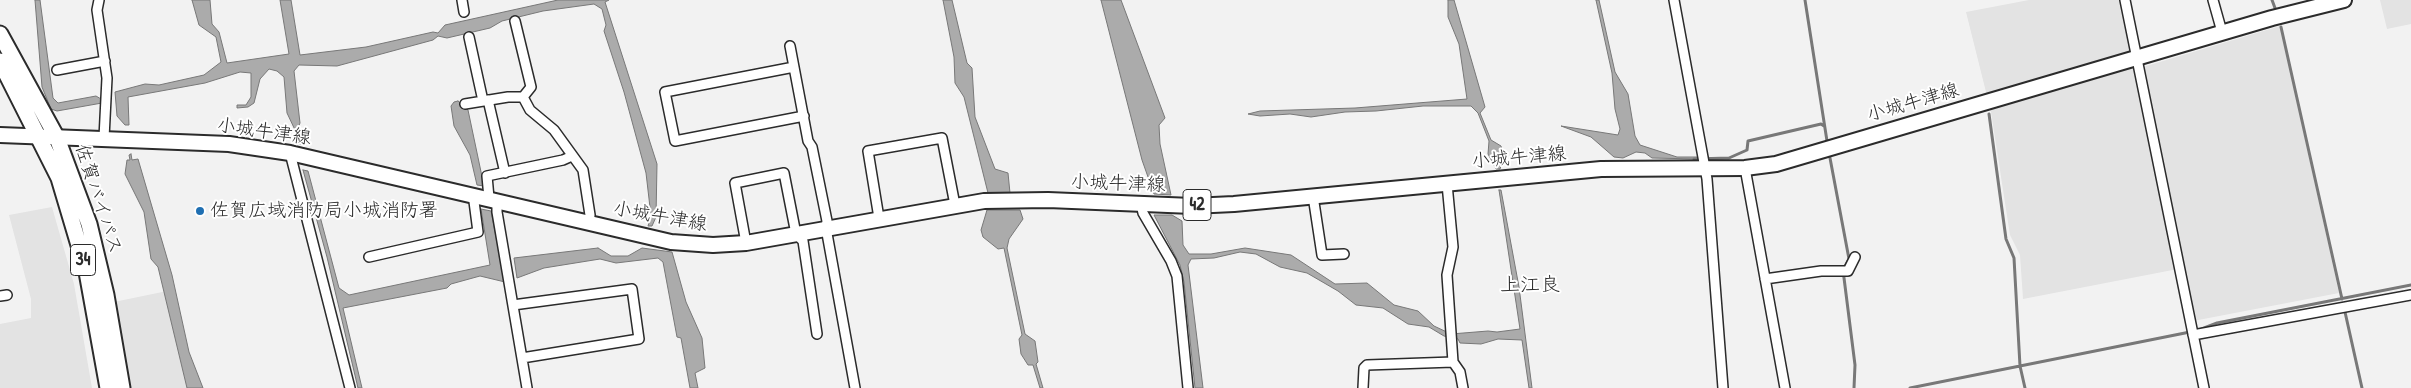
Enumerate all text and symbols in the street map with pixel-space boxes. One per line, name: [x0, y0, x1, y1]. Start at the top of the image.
street label: 小城牛津線: [1864, 79, 1962, 127]
street label: 小城牛津線: [215, 114, 313, 150]
street label: 佐賀バイパス: [70, 141, 126, 257]
street label: 小城牛津線: [1471, 143, 1567, 173]
street label: 小城牛津線: [1070, 171, 1166, 197]
road number: 42: [1183, 190, 1211, 220]
street label: 小城牛津線: [611, 198, 709, 236]
place label: 佐賀広域消防局小城消防署: [210, 200, 438, 222]
marker: 佐賀広域消防局小城消防署: [194, 205, 206, 217]
road number: 34: [70, 244, 96, 276]
district label: 上江良: [1500, 274, 1560, 298]

